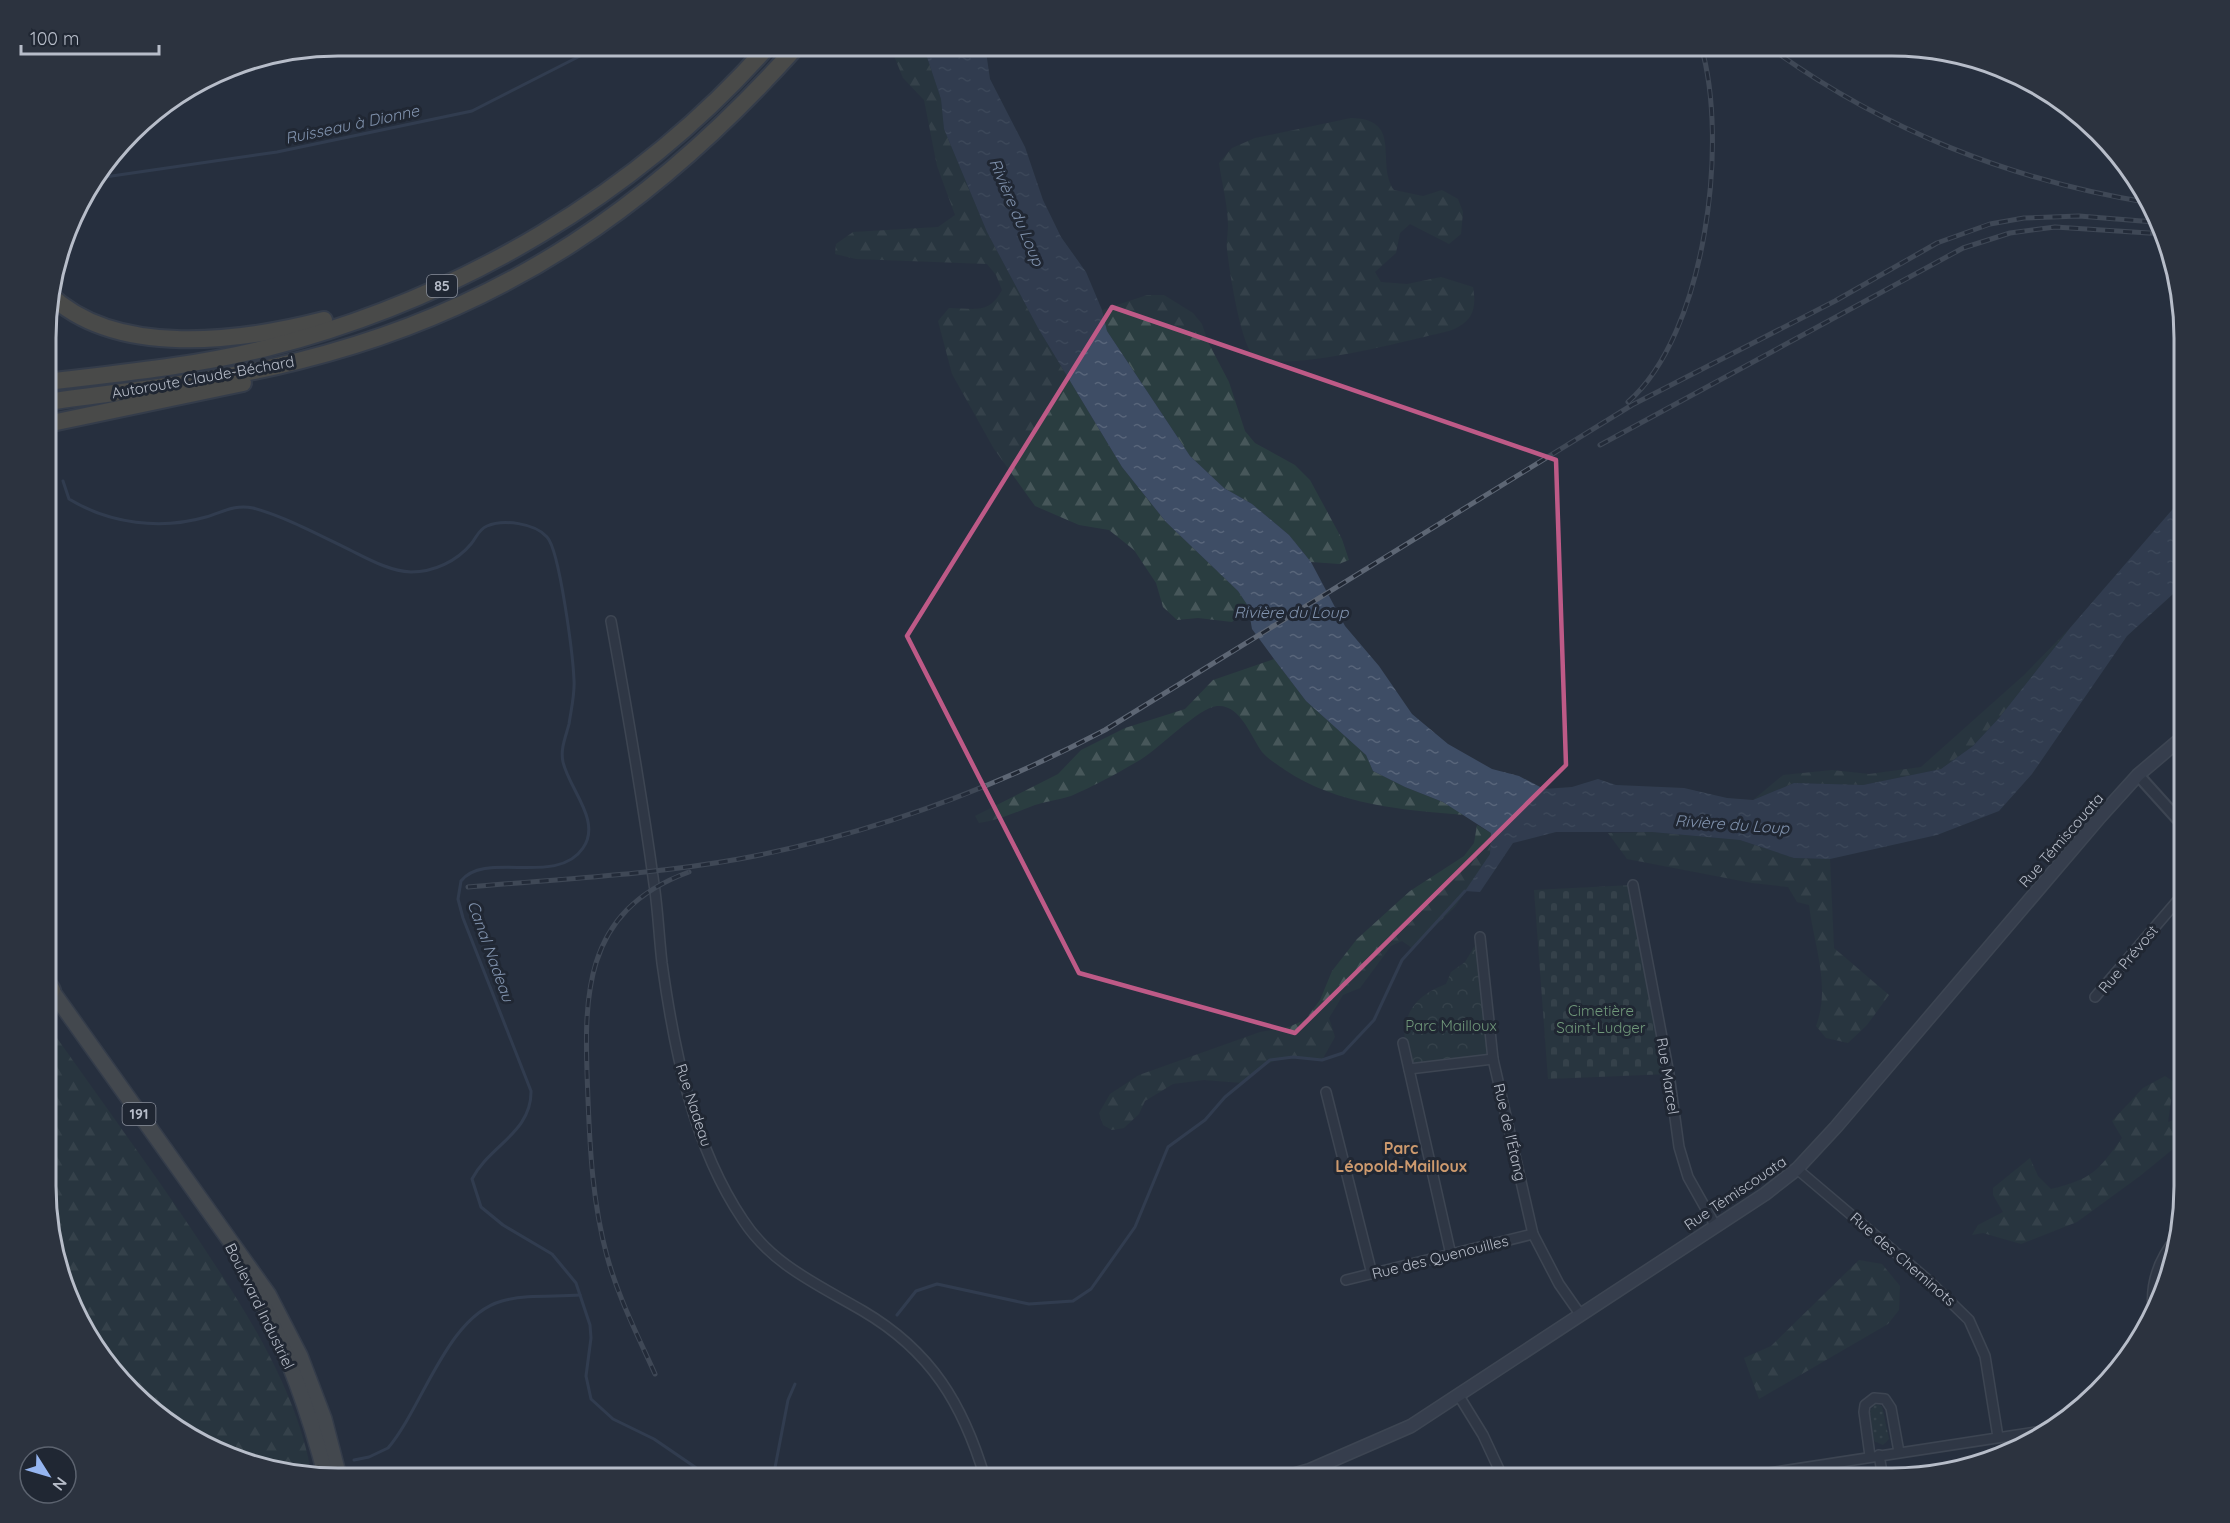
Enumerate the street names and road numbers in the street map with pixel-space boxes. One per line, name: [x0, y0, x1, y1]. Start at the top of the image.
road number: 85: [427, 275, 457, 297]
street label: Autoroute Claude-Béchard: [110, 352, 296, 402]
street label: Rue Témiscouata: [2015, 789, 2107, 891]
street label: Rue Prévost: [2094, 921, 2162, 997]
street label: Rue Marcel: [1653, 1036, 1683, 1116]
street label: Rue Nadeau: [672, 1061, 716, 1149]
street label: Rue de l'Étang: [1490, 1081, 1530, 1183]
road number: 191: [122, 1103, 156, 1125]
street label: Rue Témiscouata: [1680, 1152, 1790, 1234]
street label: Rue des Cheminots: [1846, 1208, 1960, 1310]
street label: Rue des Quenouilles: [1370, 1231, 1510, 1283]
street label: Boulevard Industriel: [221, 1240, 299, 1372]

